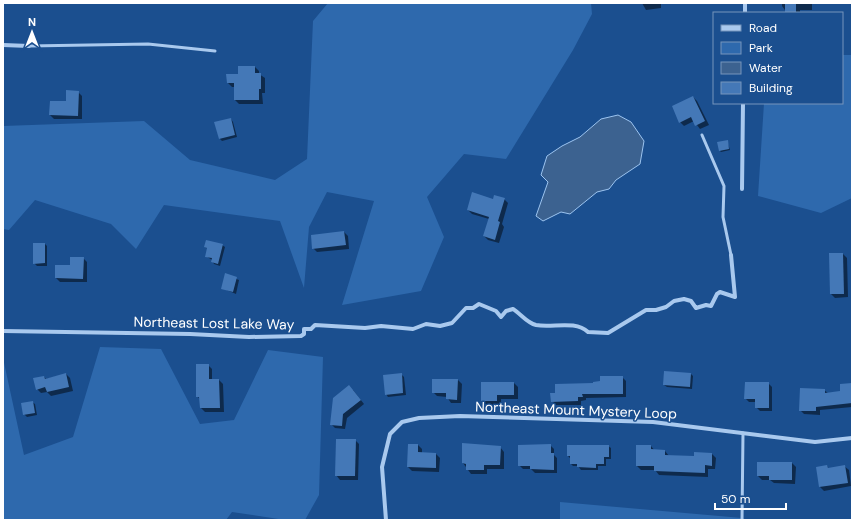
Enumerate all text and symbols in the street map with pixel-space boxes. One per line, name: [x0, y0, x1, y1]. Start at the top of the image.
north arrow: [12, 12, 52, 52]
legend: [713, 12, 843, 104]
text: N: [28, 15, 36, 29]
text: Road: [749, 20, 777, 36]
text: Park: [749, 40, 773, 56]
text: Water: [749, 60, 783, 76]
text: Building: [749, 80, 793, 96]
street label: Northeast Lost Lake Way: [133, 313, 295, 333]
street label: Northeast Mount Mystery Loop: [475, 397, 677, 423]
scale bar: [715, 485, 786, 511]
text: 50 m: [721, 491, 750, 507]

